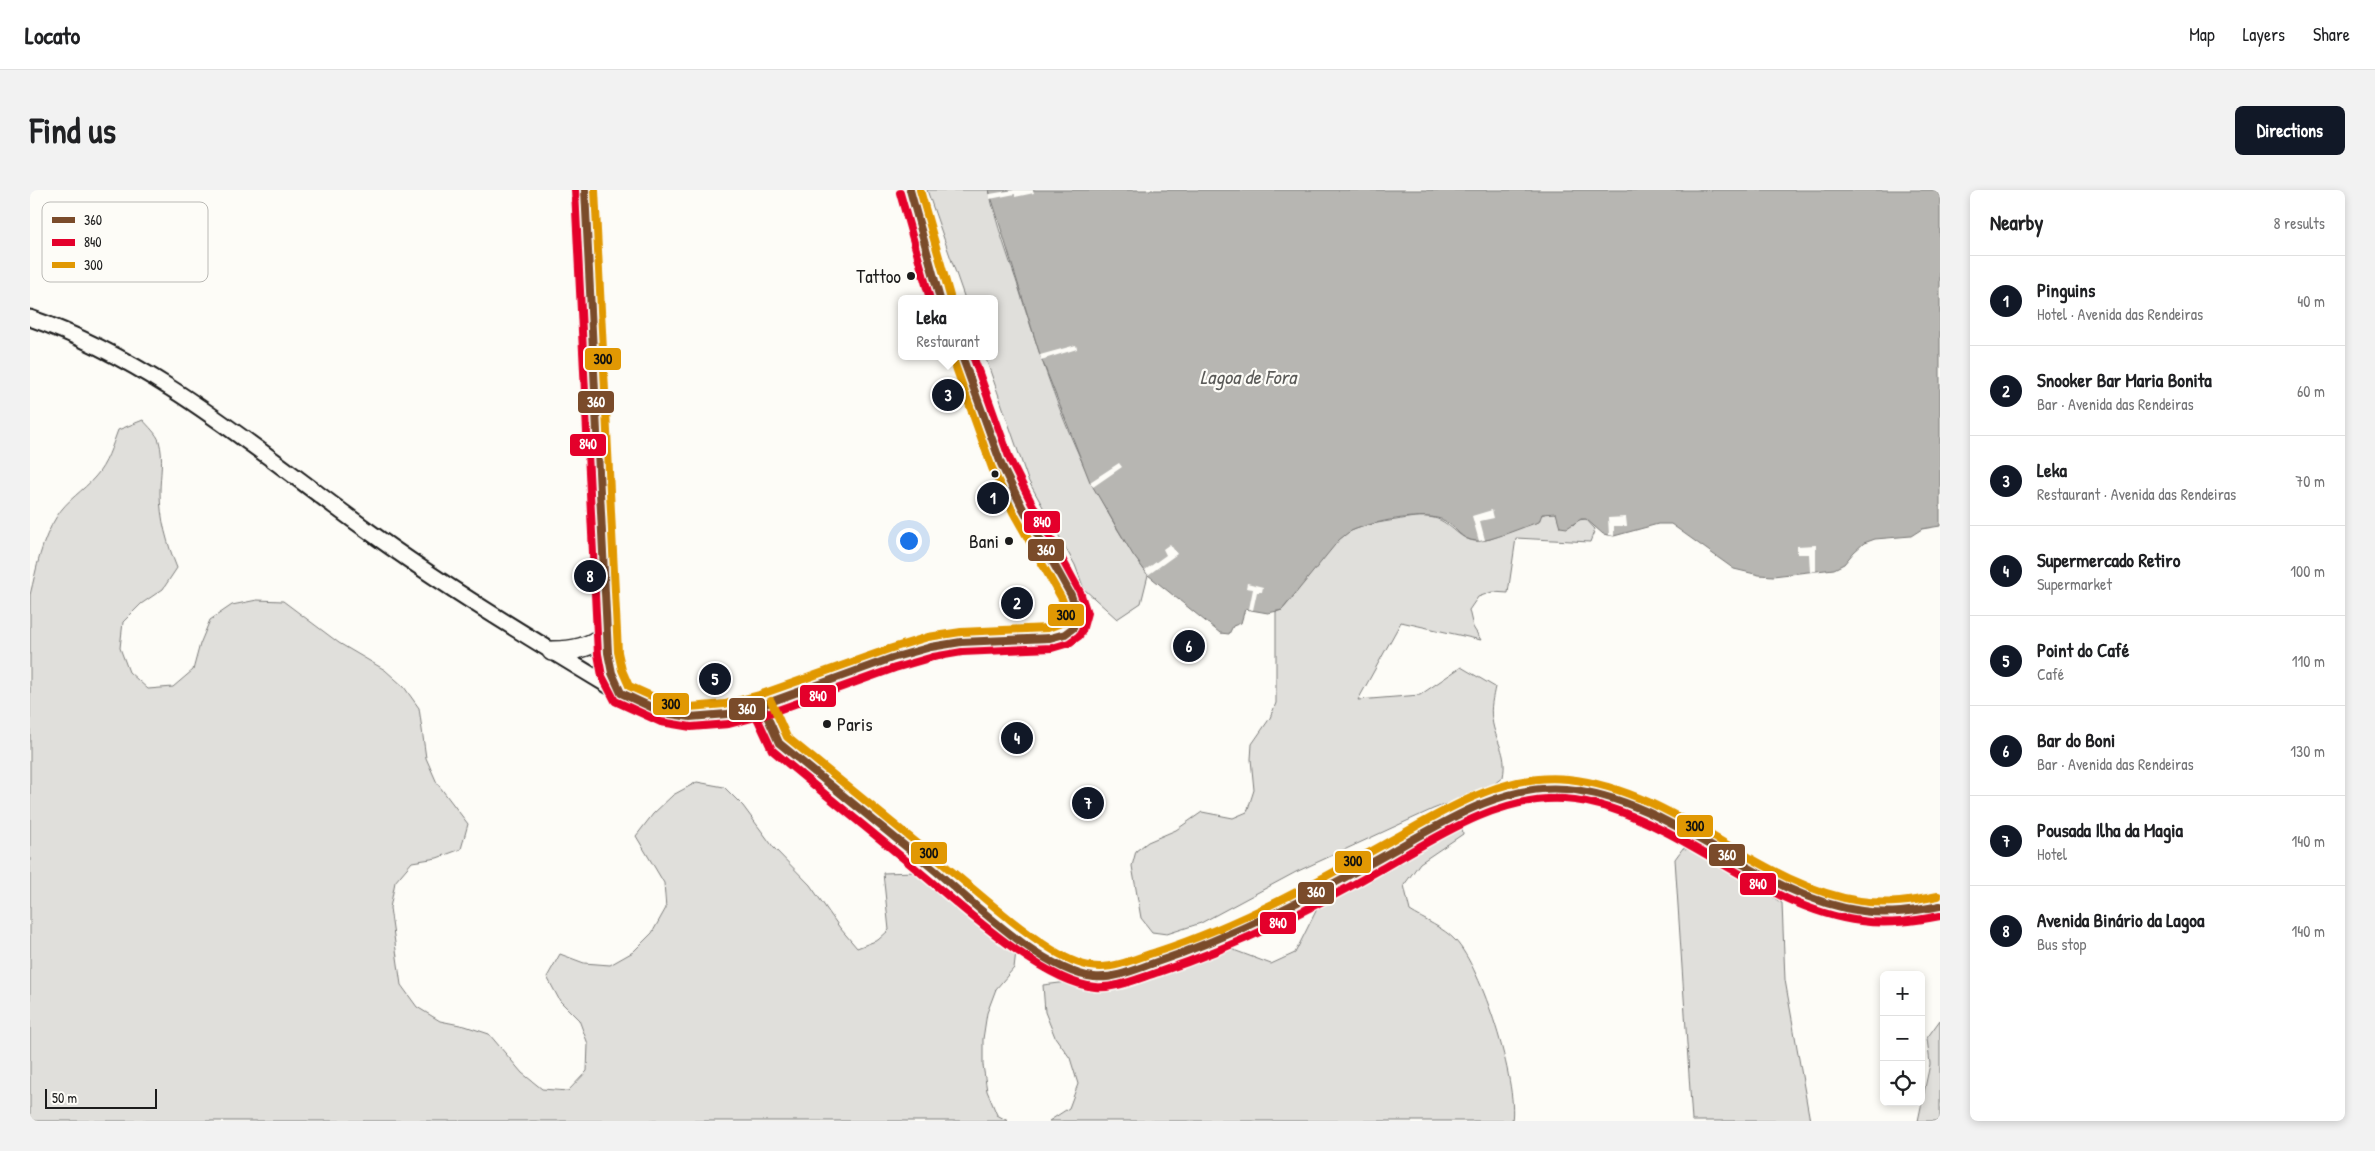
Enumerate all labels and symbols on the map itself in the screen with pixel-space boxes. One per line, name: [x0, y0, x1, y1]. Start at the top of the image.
legend: [42, 202, 208, 282]
text: 360: [84, 210, 102, 229]
text: 840: [84, 232, 102, 251]
text: 300: [84, 255, 103, 274]
place label: Tattoo: [856, 263, 901, 289]
marker: Tattoo: [905, 270, 917, 282]
line badge: 300: [584, 347, 622, 371]
text: 300: [594, 349, 613, 368]
water label: Lagoa de Fora: [1200, 363, 1298, 391]
pin: 3: [932, 376, 964, 414]
line badge: 360: [577, 390, 615, 414]
text: 360: [587, 392, 606, 411]
line badge: 840: [569, 433, 607, 457]
text: 840: [579, 434, 598, 453]
unlabelled marker: [990, 469, 1000, 479]
pin: 1: [977, 479, 1009, 517]
line badge: 840: [1023, 510, 1061, 534]
text: 840: [1033, 512, 1052, 531]
your location: [896, 528, 922, 554]
place label: Bani: [969, 528, 999, 554]
marker: Bani: [1003, 535, 1015, 547]
line badge: 360: [1027, 538, 1065, 562]
text: 360: [1037, 540, 1056, 559]
pin: 8: [574, 557, 606, 595]
pin: 2: [1001, 584, 1033, 622]
line badge: 300: [1047, 603, 1085, 627]
text: 300: [1057, 605, 1076, 624]
pin: 6: [1173, 627, 1205, 665]
pin: 5: [699, 660, 731, 698]
line badge: 840: [799, 684, 837, 708]
text: 840: [809, 686, 828, 705]
line badge: 300: [652, 692, 690, 716]
text: 300: [662, 694, 681, 713]
line badge: 360: [728, 697, 766, 721]
text: 360: [738, 699, 757, 718]
place label: Paris: [837, 711, 872, 737]
marker: Paris: [821, 718, 833, 730]
pin: 4: [1001, 719, 1033, 757]
pin: 7: [1072, 784, 1104, 822]
line badge: 300: [1676, 814, 1714, 838]
text: 300: [1686, 816, 1705, 835]
line badge: 300: [910, 841, 948, 865]
text: 300: [920, 843, 939, 862]
line badge: 360: [1708, 843, 1746, 867]
text: 360: [1718, 845, 1737, 864]
line badge: 300: [1334, 850, 1372, 874]
text: 300: [1344, 851, 1363, 870]
line badge: 840: [1739, 872, 1777, 896]
text: 840: [1749, 874, 1768, 893]
line badge: 360: [1297, 881, 1335, 905]
text: 360: [1307, 882, 1326, 901]
line badge: 840: [1259, 911, 1297, 935]
text: 840: [1269, 913, 1288, 932]
scale bar: [45, 1086, 158, 1109]

